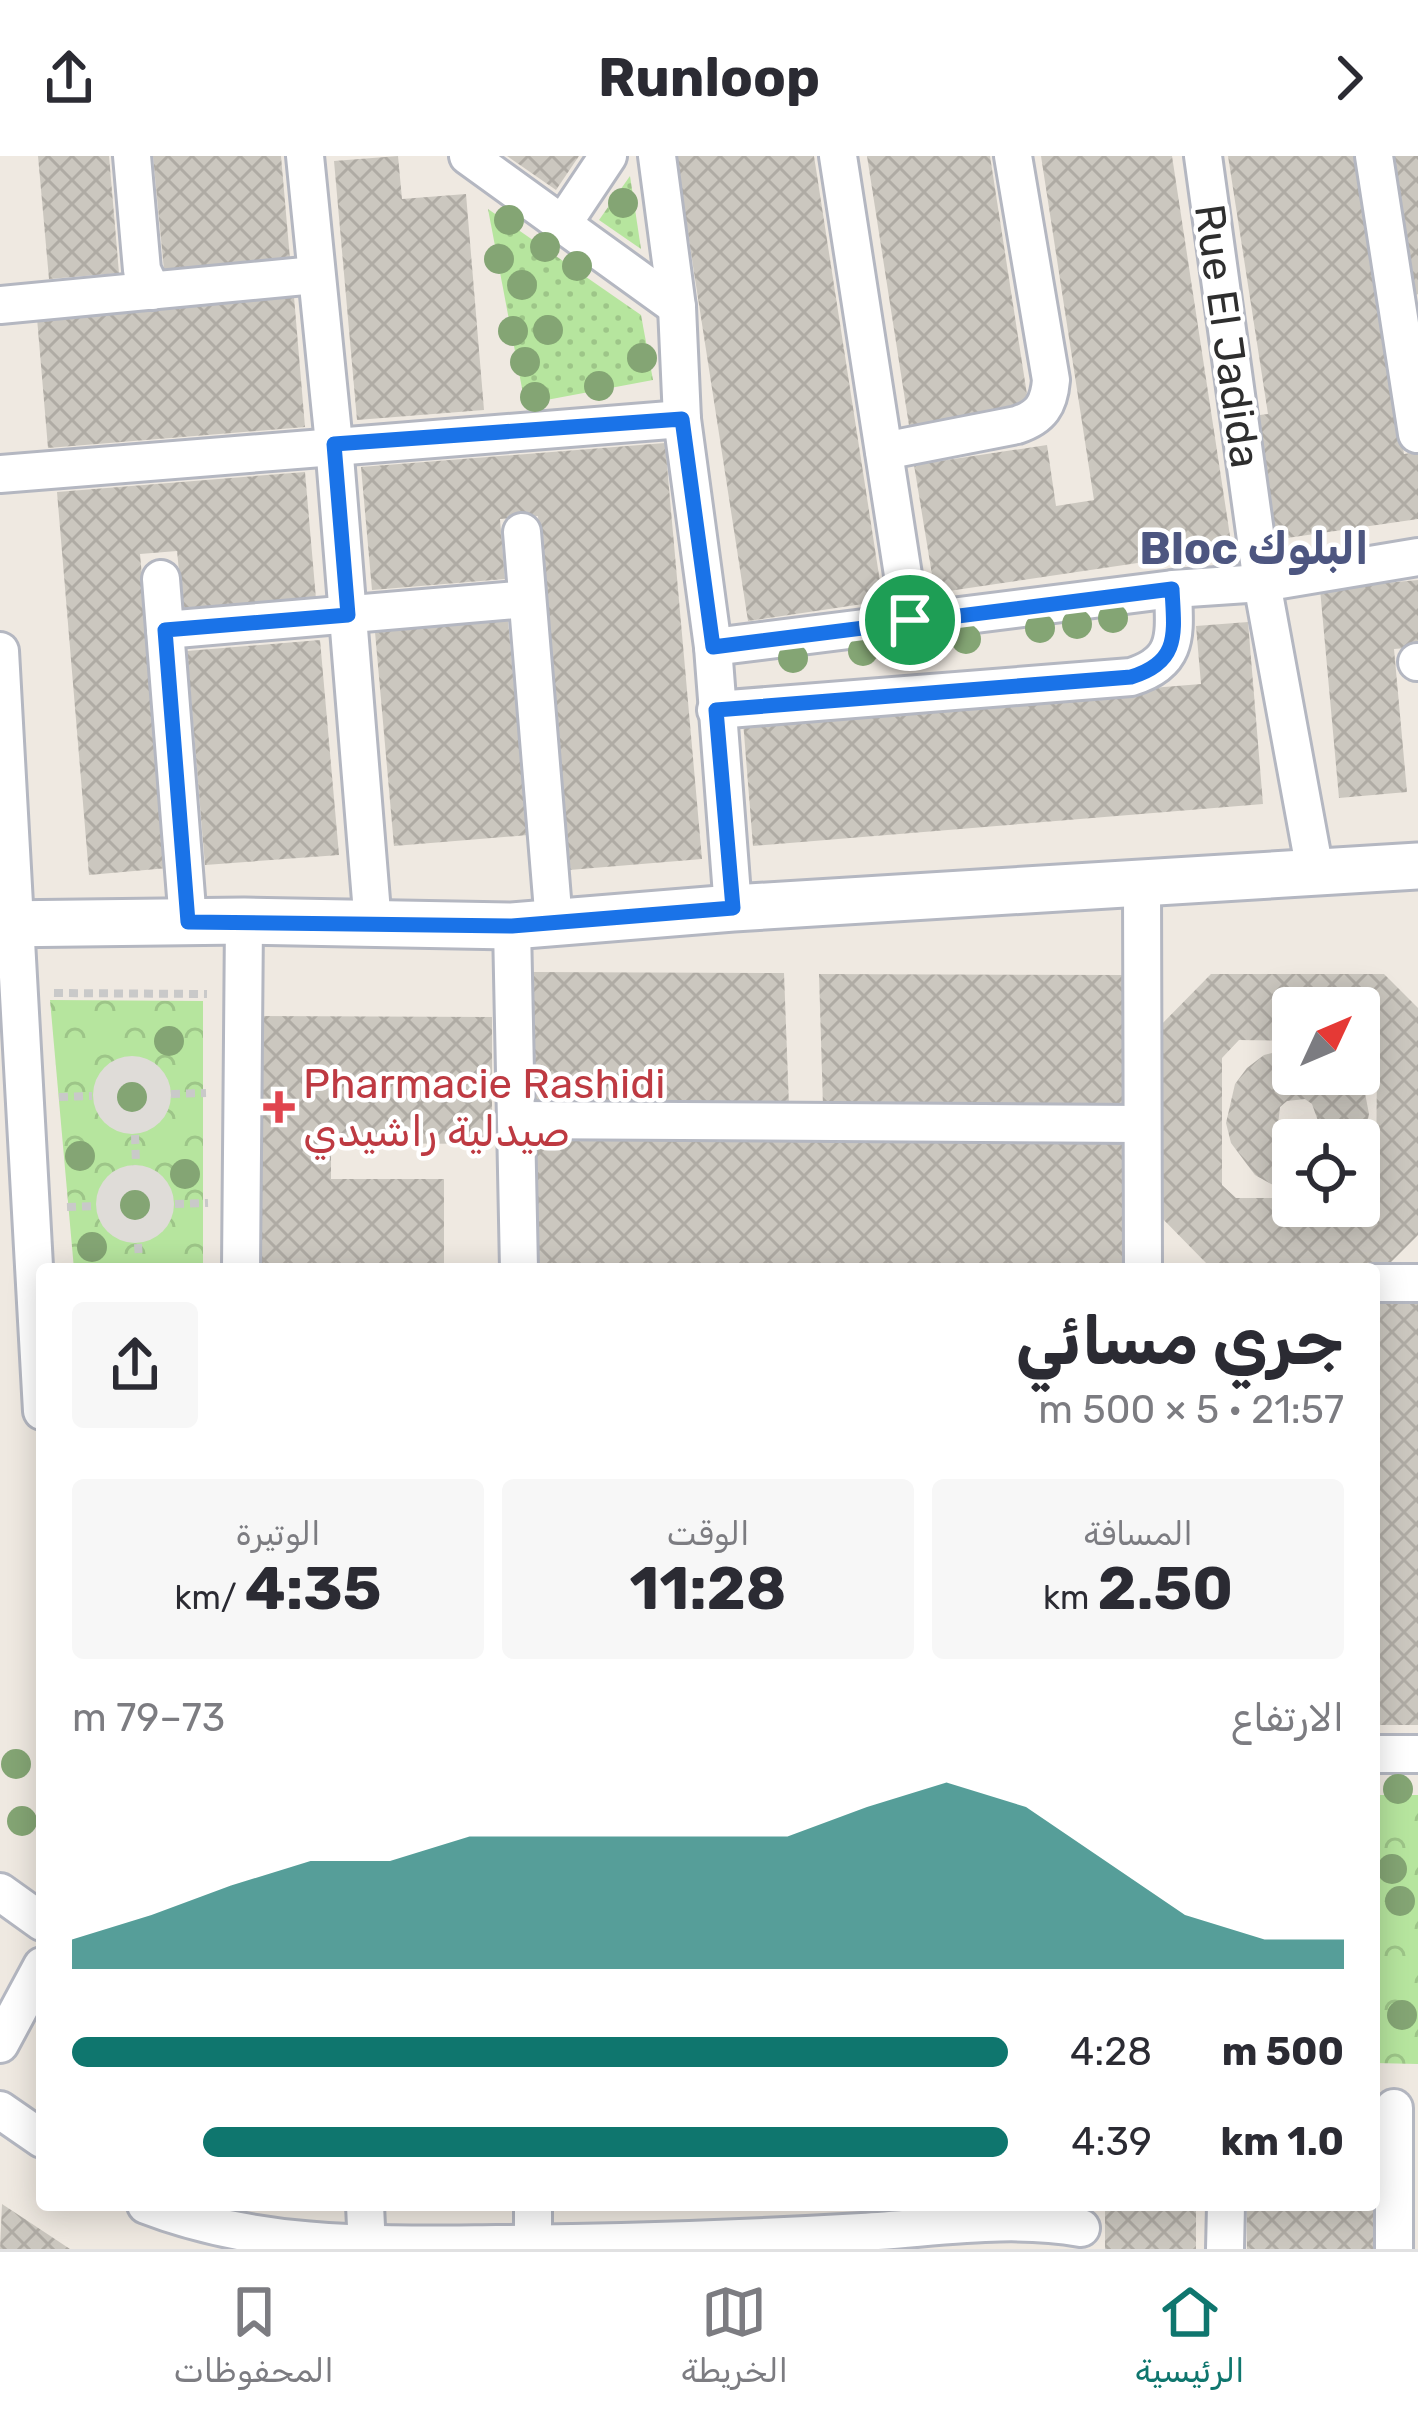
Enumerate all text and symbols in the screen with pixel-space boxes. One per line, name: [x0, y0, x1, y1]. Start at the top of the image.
icon: share: [36, 45, 102, 111]
icon: forward: [1316, 45, 1382, 111]
text: Runloop: [598, 46, 820, 110]
street label: Rue El Jadida: [1184, 201, 1270, 471]
district label: Bloc البلوك: [1139, 522, 1369, 575]
pin: [859, 569, 961, 671]
icon: arrive: [877, 587, 943, 653]
north arrow: [1272, 987, 1380, 1095]
map controls: [1272, 987, 1380, 1227]
place label: Pharmacie Rashidi صيدلية راشيدي: [303, 1059, 665, 1161]
marker: Pharmacie Rashidi صيدلية راشيدي: [266, 1094, 292, 1120]
button: locate: [1272, 1119, 1380, 1227]
button: share: [72, 1302, 198, 1428]
text: جري مسائي: [1016, 1302, 1344, 1381]
text: 21:57 · 5 × 500 m: [1038, 1387, 1344, 1433]
text: الوتيرة: [235, 1514, 321, 1553]
text: الوقت: [667, 1514, 749, 1553]
text: المسافة: [1083, 1514, 1193, 1553]
text: 4:35: [245, 1553, 382, 1624]
text: 11:28: [630, 1553, 786, 1624]
text: 2.50: [1097, 1553, 1233, 1624]
text: /km: [174, 1578, 245, 1617]
text: km: [1043, 1578, 1097, 1617]
text: 73–79 m: [72, 1695, 225, 1741]
text: الارتفاع: [1232, 1695, 1344, 1741]
text: 4:28: [1070, 2029, 1152, 2075]
text: 500 m: [1222, 2029, 1344, 2075]
text: 4:39: [1071, 2119, 1152, 2165]
text: 1.0 km: [1220, 2119, 1344, 2165]
tab: المحفوظات: [173, 2279, 334, 2390]
tab: الخريطة: [681, 2279, 788, 2390]
tab: الرئيسية: [1135, 2279, 1245, 2390]

